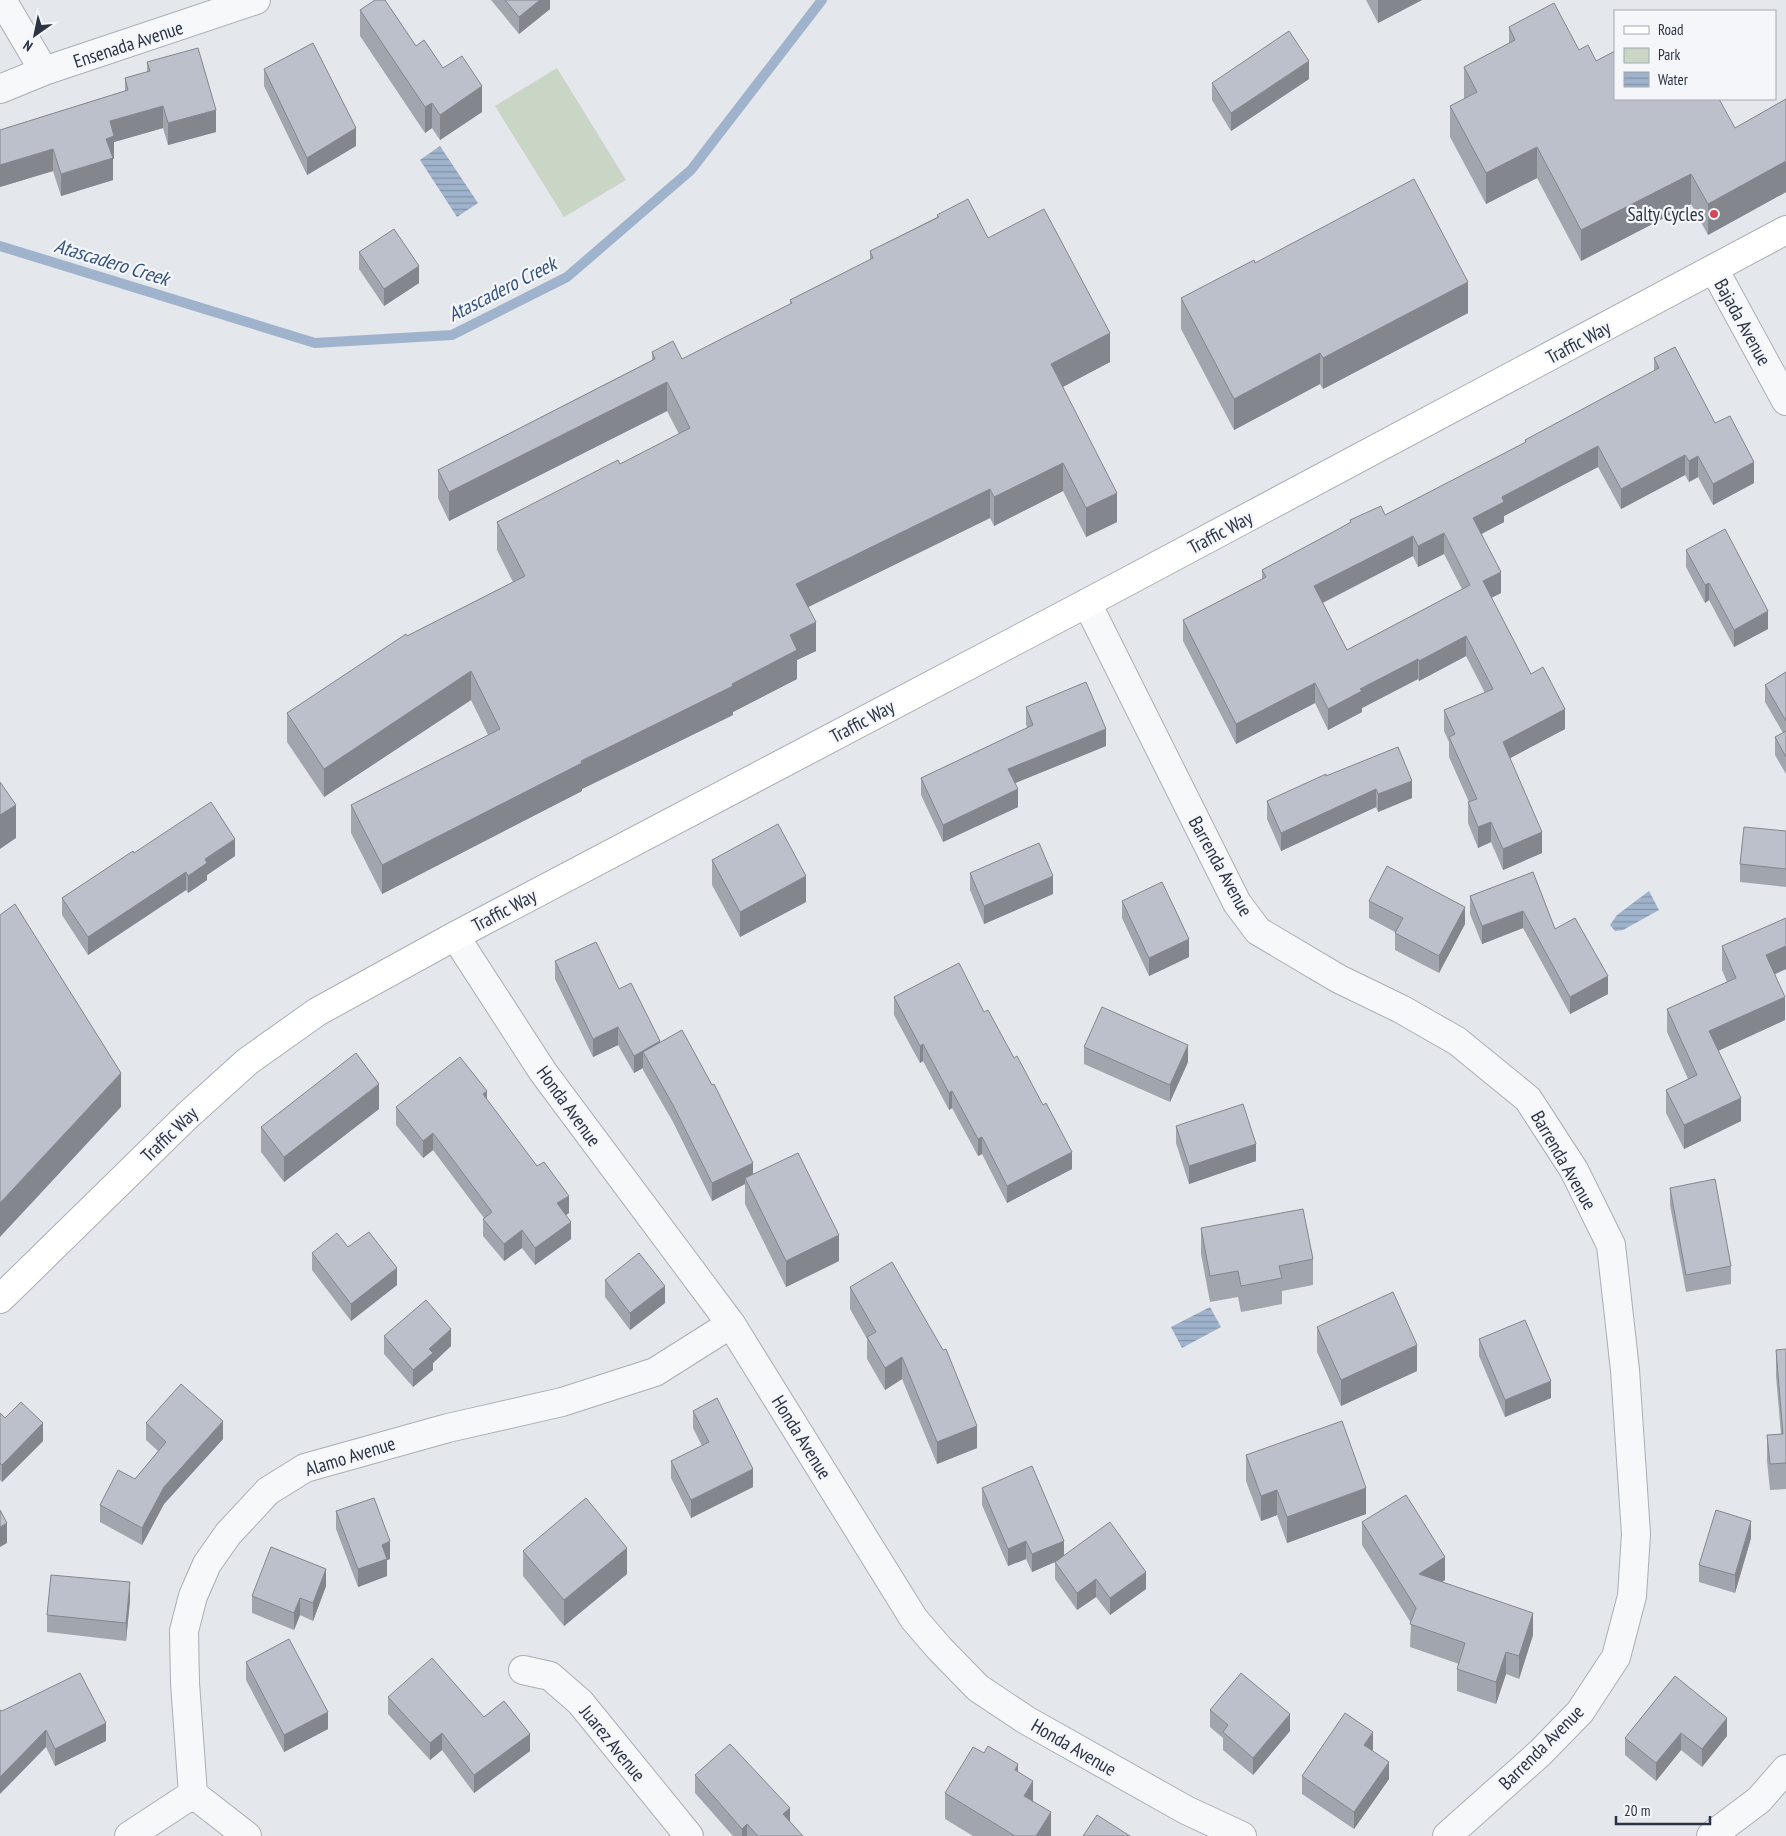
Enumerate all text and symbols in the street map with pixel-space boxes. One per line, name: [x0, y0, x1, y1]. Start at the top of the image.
north arrow: [10, 10, 60, 60]
legend: [1614, 10, 1776, 100]
street label: Ensenada Avenue: [70, 15, 186, 73]
text: Road: [1658, 20, 1684, 39]
text: N: [20, 36, 36, 56]
text: Park: [1658, 45, 1680, 64]
text: Water: [1658, 70, 1689, 89]
place label: Salty Cycles: [1627, 202, 1704, 226]
marker: Salty Cycles: [1708, 208, 1720, 220]
water label: Atascadero Creek: [52, 232, 175, 292]
water label: Atascadero Creek: [443, 250, 563, 327]
street label: Bajada Avenue: [1709, 274, 1777, 370]
street label: Traffic Way: [1542, 315, 1615, 369]
street label: Traffic Way: [1184, 505, 1257, 559]
street label: Traffic Way: [826, 694, 899, 748]
street label: Barrenda Avenue: [1184, 812, 1258, 920]
street label: Traffic Way: [468, 883, 541, 937]
street label: Honda Avenue: [532, 1061, 606, 1151]
street label: Traffic Way: [136, 1101, 203, 1167]
street label: Barrenda Avenue: [1526, 1106, 1602, 1214]
street label: Honda Avenue: [767, 1391, 837, 1483]
street label: Alamo Avenue: [302, 1431, 398, 1481]
street label: Juarez Avenue: [574, 1699, 651, 1786]
street label: Barrenda Avenue: [1493, 1699, 1589, 1795]
street label: Honda Avenue: [1027, 1713, 1121, 1781]
scale bar: [1616, 1794, 1710, 1826]
text: 20 m: [1624, 1801, 1650, 1820]

